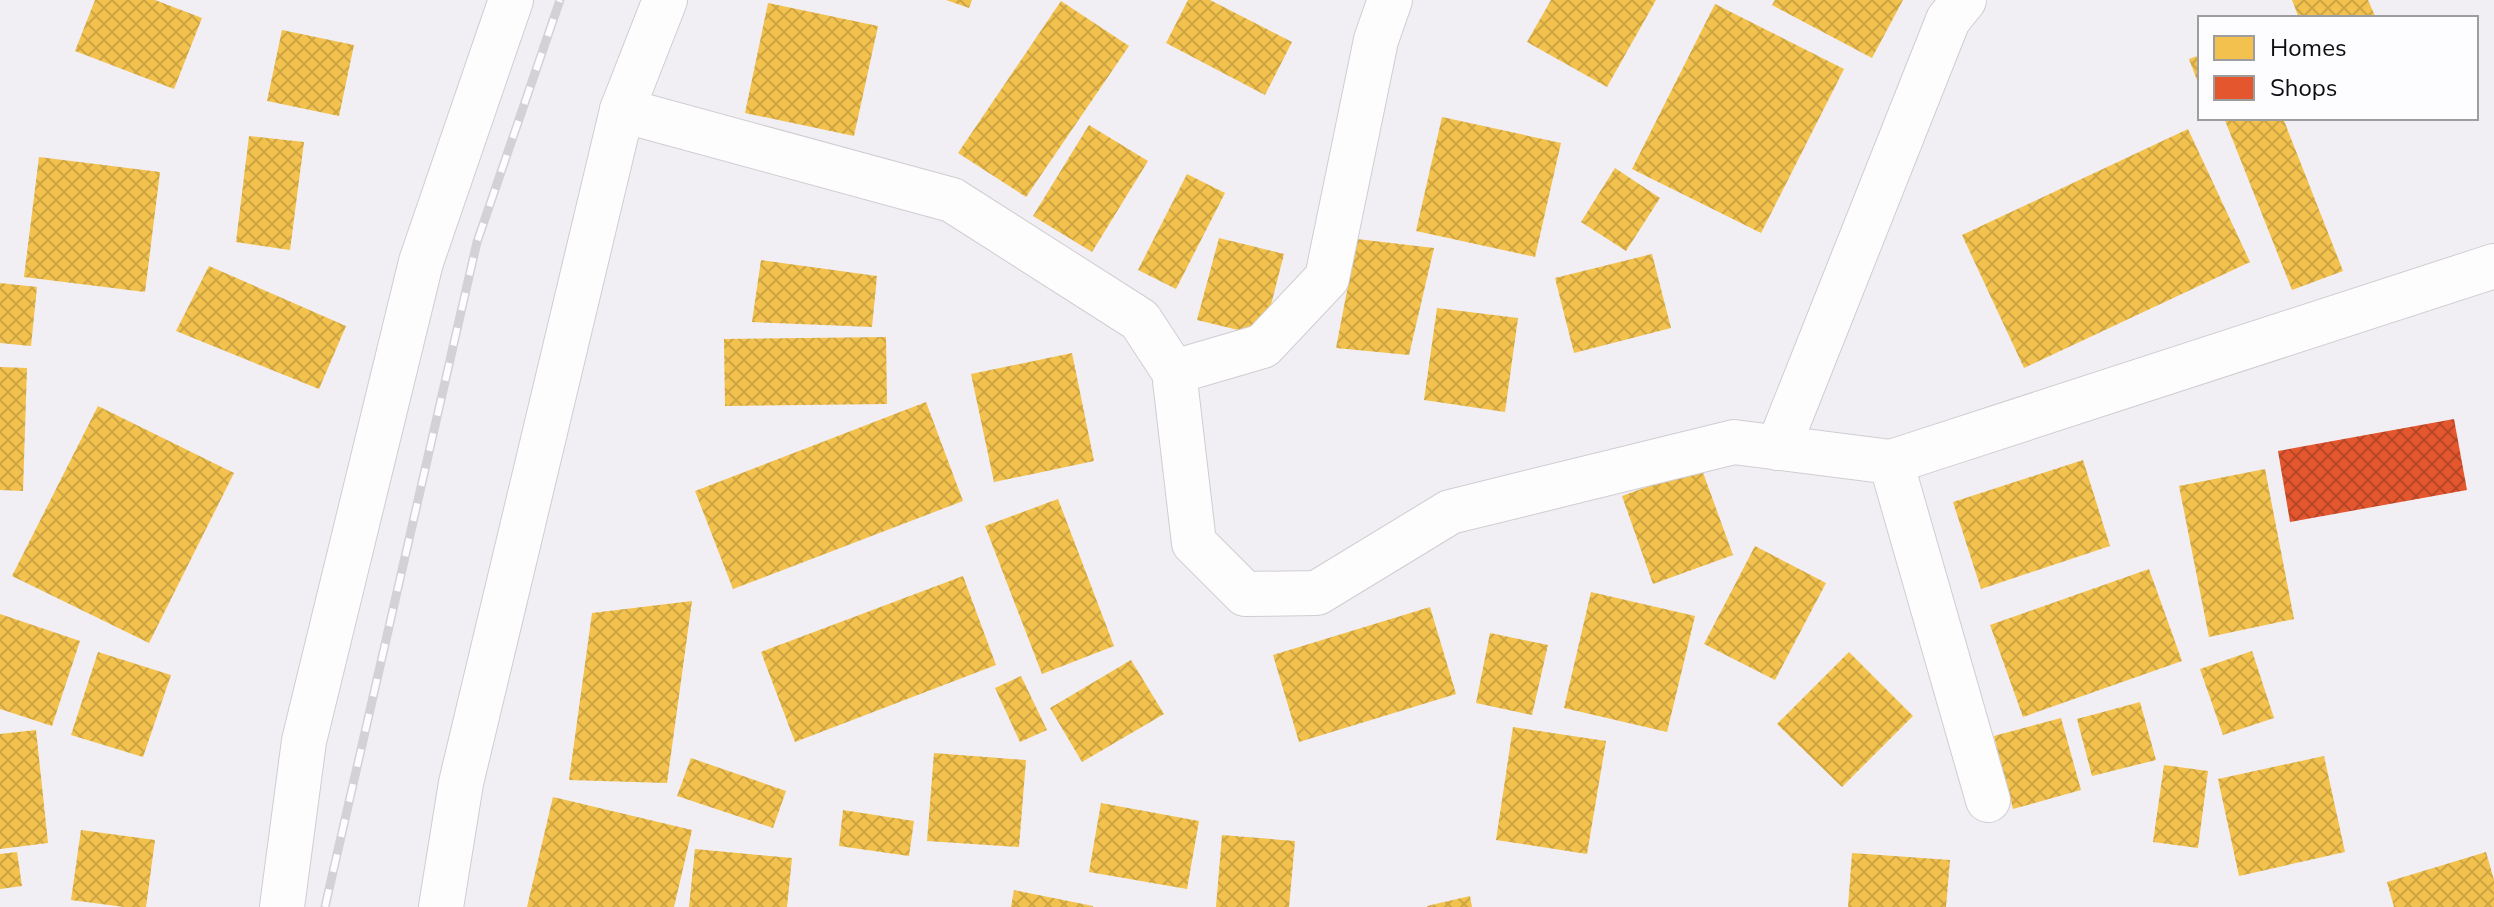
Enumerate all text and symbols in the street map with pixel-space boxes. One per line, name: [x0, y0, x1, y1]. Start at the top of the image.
legend: [2198, 16, 2478, 120]
text: Homes: [2270, 32, 2346, 64]
text: Shops: [2270, 72, 2337, 104]

